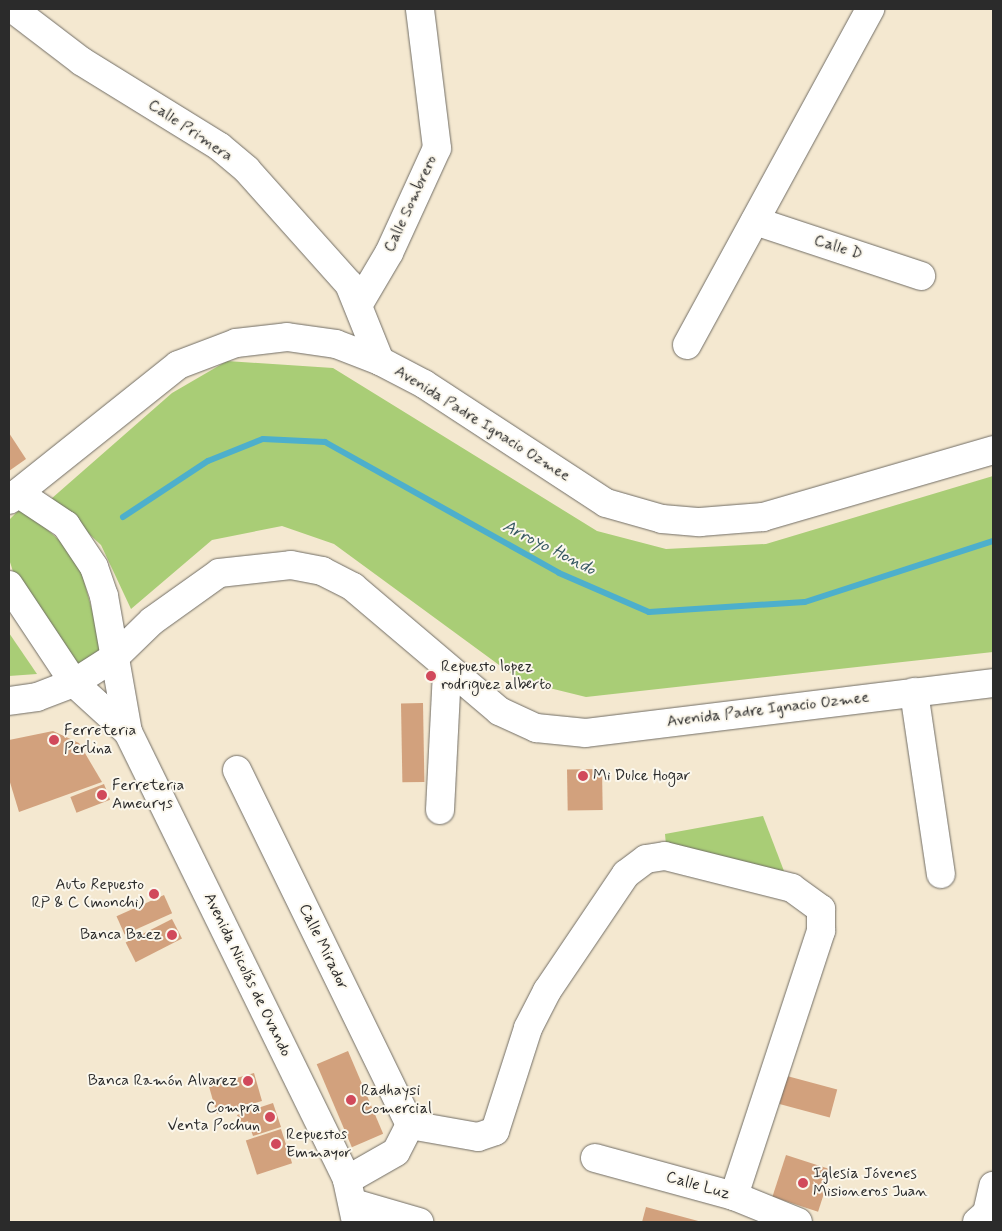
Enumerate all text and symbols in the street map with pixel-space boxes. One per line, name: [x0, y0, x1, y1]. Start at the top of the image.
street label: Calle Primera: [144, 95, 236, 167]
street label: Calle Sombrero: [380, 152, 442, 256]
street label: Calle D: [811, 231, 865, 265]
street label: Avenida Padre Ignacio Ozmee: [390, 362, 574, 486]
water label: Arroyo Hondo: [499, 515, 599, 581]
place label: Repuesto lopez rodriguez alberto: [441, 657, 552, 695]
marker: Repuesto lopez rodriguez alberto: [425, 670, 437, 682]
street label: Avenida Padre Ignacio Ozmee: [666, 688, 870, 732]
place label: Ferreteria Perlina: [64, 721, 136, 759]
marker: Ferreteria Perlina: [48, 734, 60, 746]
place label: Mi Dulce Hogar: [593, 766, 695, 786]
marker: Mi Dulce Hogar: [577, 770, 589, 782]
place label: Ferreteria Ameurys: [112, 776, 184, 814]
marker: Ferreteria Ameurys: [96, 789, 108, 801]
place label: Auto Repuesto RP & C (monchi): [32, 875, 144, 913]
marker: Auto Repuesto RP & C (monchi): [148, 888, 160, 900]
street label: Avenida Nicolás de Ovando: [200, 891, 294, 1059]
street label: Calle Mirador: [294, 902, 352, 992]
place label: Banca Baez: [82, 925, 162, 945]
marker: Banca Baez: [166, 929, 178, 941]
place label: Banca Ramón Alvarez: [88, 1071, 238, 1091]
marker: Banca Ramón Alvarez: [242, 1075, 254, 1087]
place label: Radhaysi Comercial: [361, 1081, 432, 1119]
marker: Radhaysi Comercial: [345, 1094, 357, 1106]
place label: Compra Venta Pochun: [169, 1098, 260, 1136]
marker: Compra Venta Pochun: [264, 1111, 276, 1123]
place label: Repuestos Emmayor: [286, 1125, 351, 1163]
marker: Repuestos Emmayor: [270, 1138, 282, 1150]
place label: Iglesia Jóvenes Misioneros Juan: [813, 1164, 925, 1202]
street label: Calle Luz: [665, 1168, 731, 1204]
marker: Iglesia Jóvenes Misioneros Juan: [797, 1177, 809, 1189]

